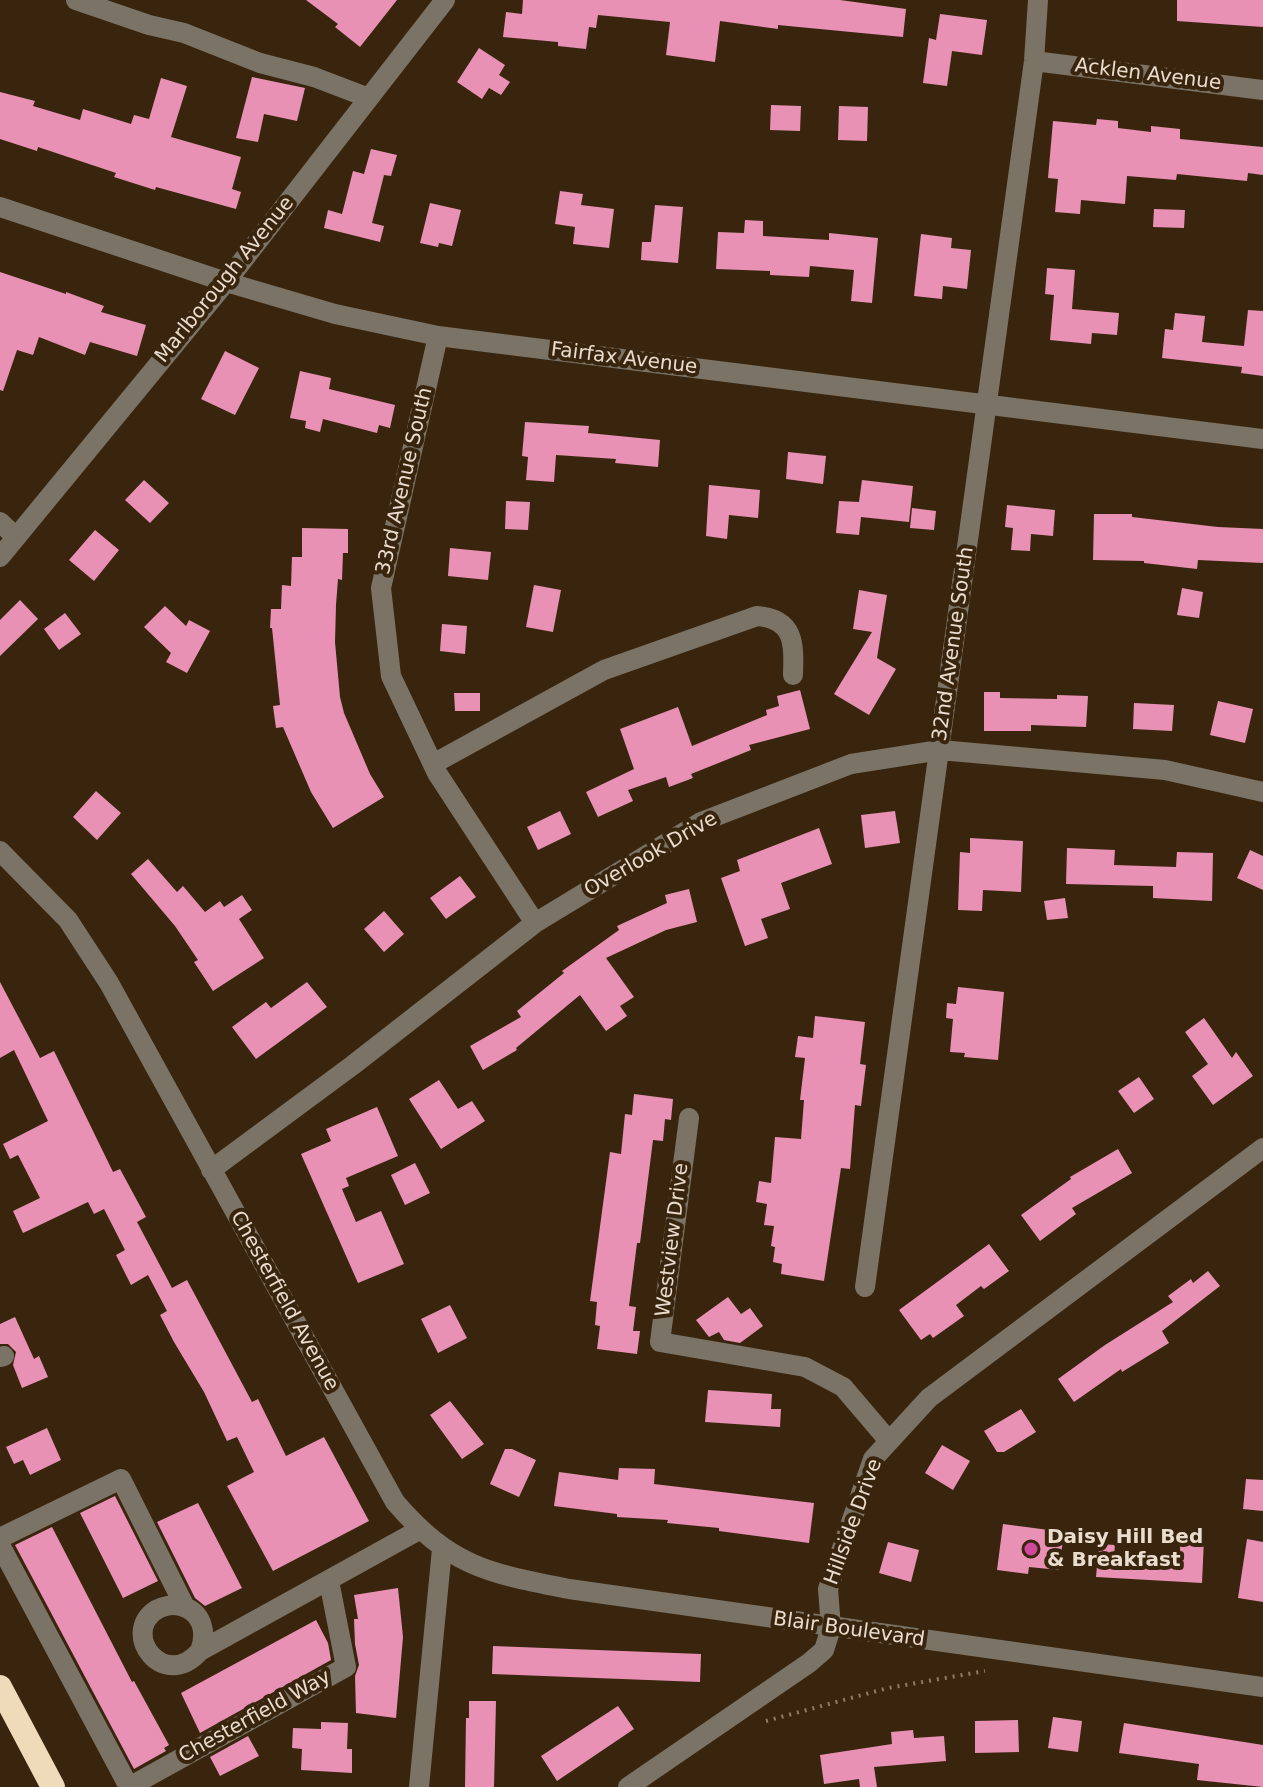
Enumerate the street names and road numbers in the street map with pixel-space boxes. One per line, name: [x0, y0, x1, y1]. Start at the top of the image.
street label: Acklen Avenue: [1074, 54, 1222, 96]
street label: Marlborough Avenue: [151, 192, 299, 368]
street label: Fairfax Avenue: [549, 338, 699, 380]
street label: 33rd Avenue South: [372, 385, 438, 577]
street label: 32nd Avenue South: [928, 545, 980, 743]
street label: Overlook Drive: [580, 807, 722, 903]
street label: Westview Drive: [652, 1162, 694, 1318]
street label: Chesterfield Avenue: [225, 1207, 343, 1395]
street label: Hillside Drive: [820, 1456, 888, 1588]
street label: Blair Boulevard: [772, 1607, 926, 1653]
street label: Chesterfield Way: [175, 1665, 335, 1769]

